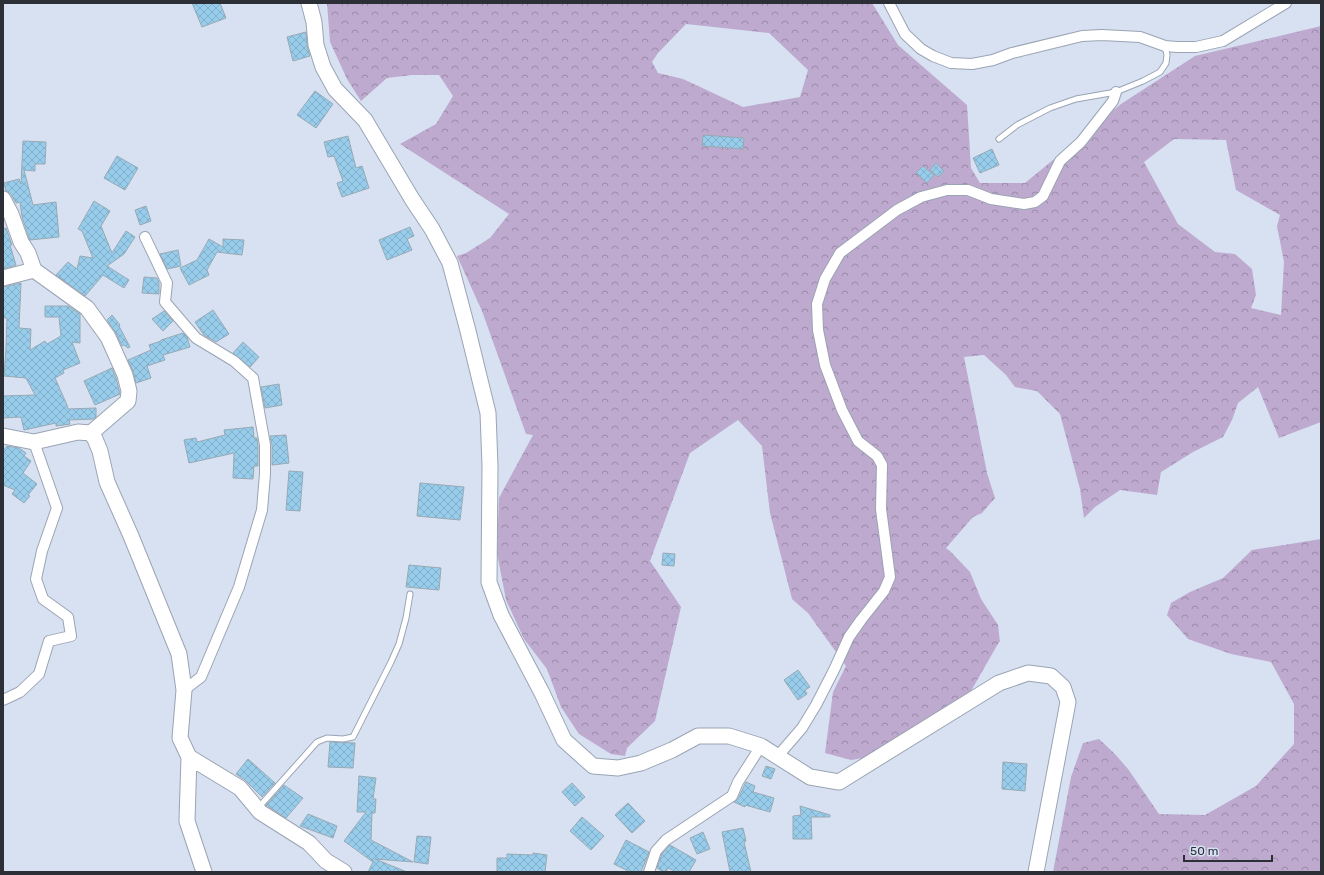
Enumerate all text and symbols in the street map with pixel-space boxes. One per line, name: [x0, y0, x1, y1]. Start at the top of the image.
scale bar: [1184, 837, 1272, 863]
text: 50 m: [1190, 844, 1218, 858]

